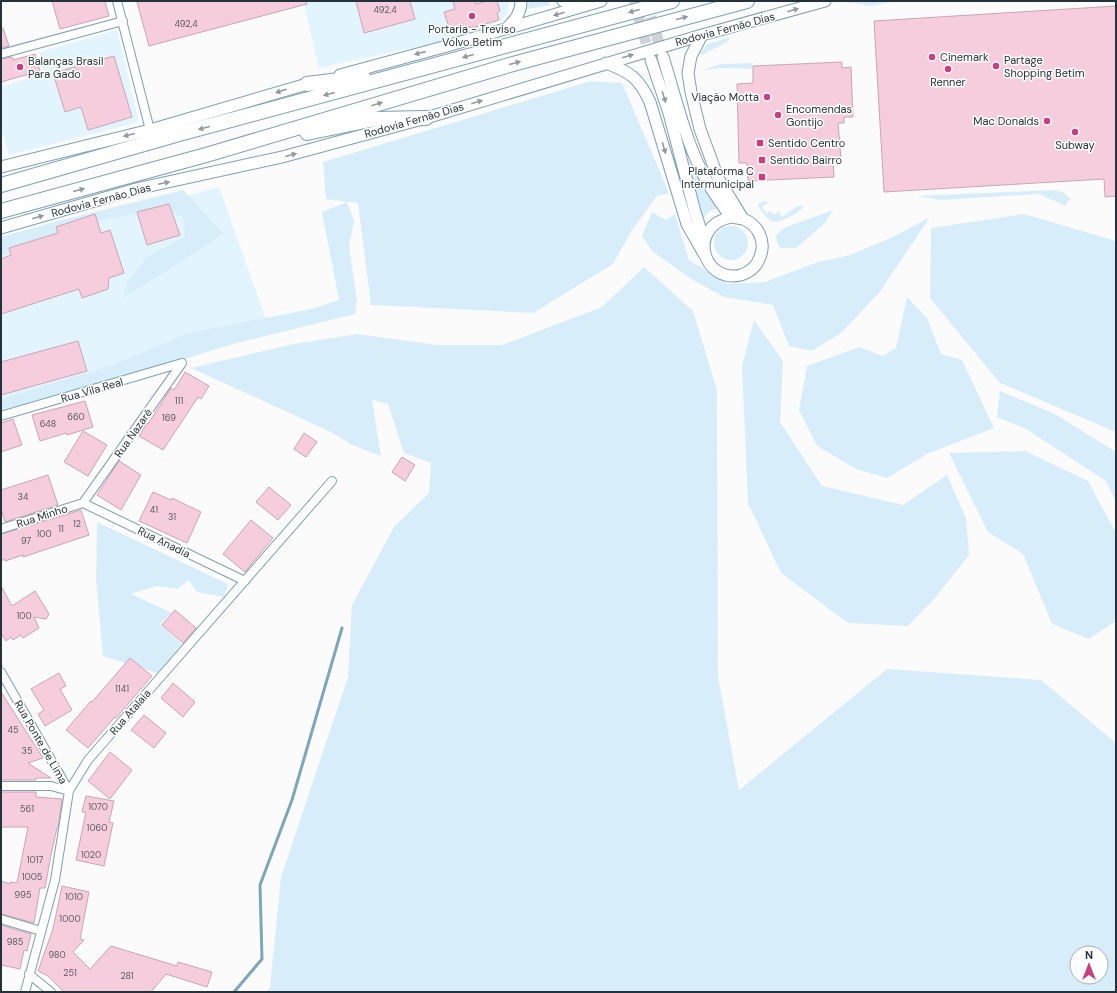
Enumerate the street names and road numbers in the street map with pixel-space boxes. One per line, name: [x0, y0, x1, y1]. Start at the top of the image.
street label: Rodovia Fernão Dias: [674, 9, 776, 49]
street label: Rodovia Fernão Dias: [363, 99, 465, 141]
street label: Rodovia Fernão Dias: [50, 180, 152, 220]
street label: Rua Vila Real: [59, 374, 125, 406]
street label: Rua Nazaré: [111, 406, 155, 460]
street label: Rua Minho: [15, 501, 69, 531]
street label: Rua Anadia: [135, 523, 193, 561]
street label: Rua Atalaia: [106, 686, 154, 738]
street label: Rua Ponte de Lima: [11, 698, 71, 786]

